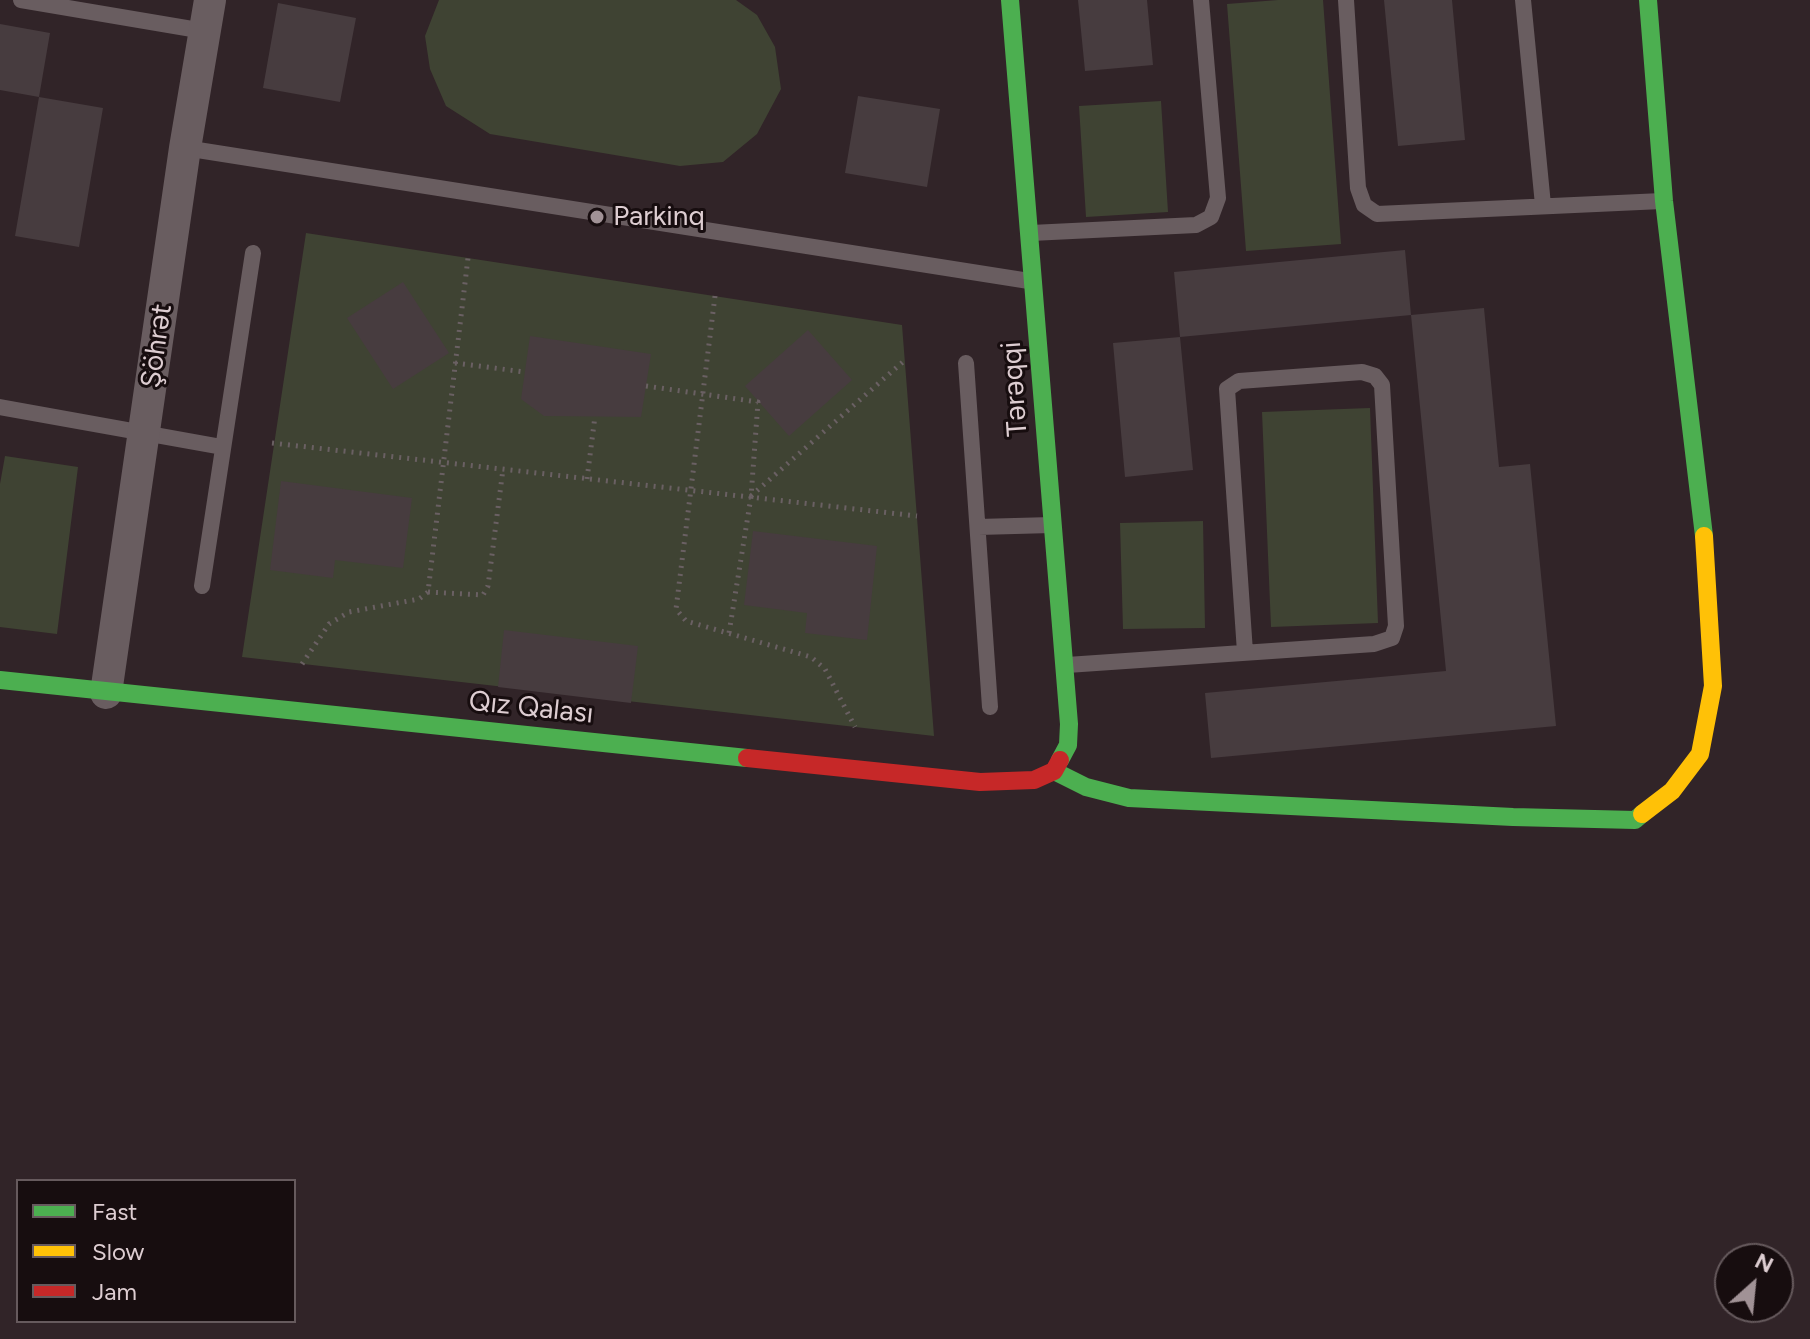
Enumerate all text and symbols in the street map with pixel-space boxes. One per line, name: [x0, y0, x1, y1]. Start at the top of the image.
place label: Parkinq: [613, 200, 705, 234]
marker: Parkinq: [588, 208, 606, 226]
street label: Şöhrət: [134, 302, 180, 390]
street label: Tərəqqi: [995, 340, 1035, 438]
street label: Qız Qalası: [467, 685, 595, 731]
legend: [16, 1179, 296, 1323]
text: Fast: [92, 1197, 137, 1226]
text: Slow: [92, 1237, 144, 1266]
north arrow: [1714, 1243, 1794, 1323]
text: N: [1750, 1247, 1778, 1279]
text: Jam: [92, 1277, 137, 1306]

